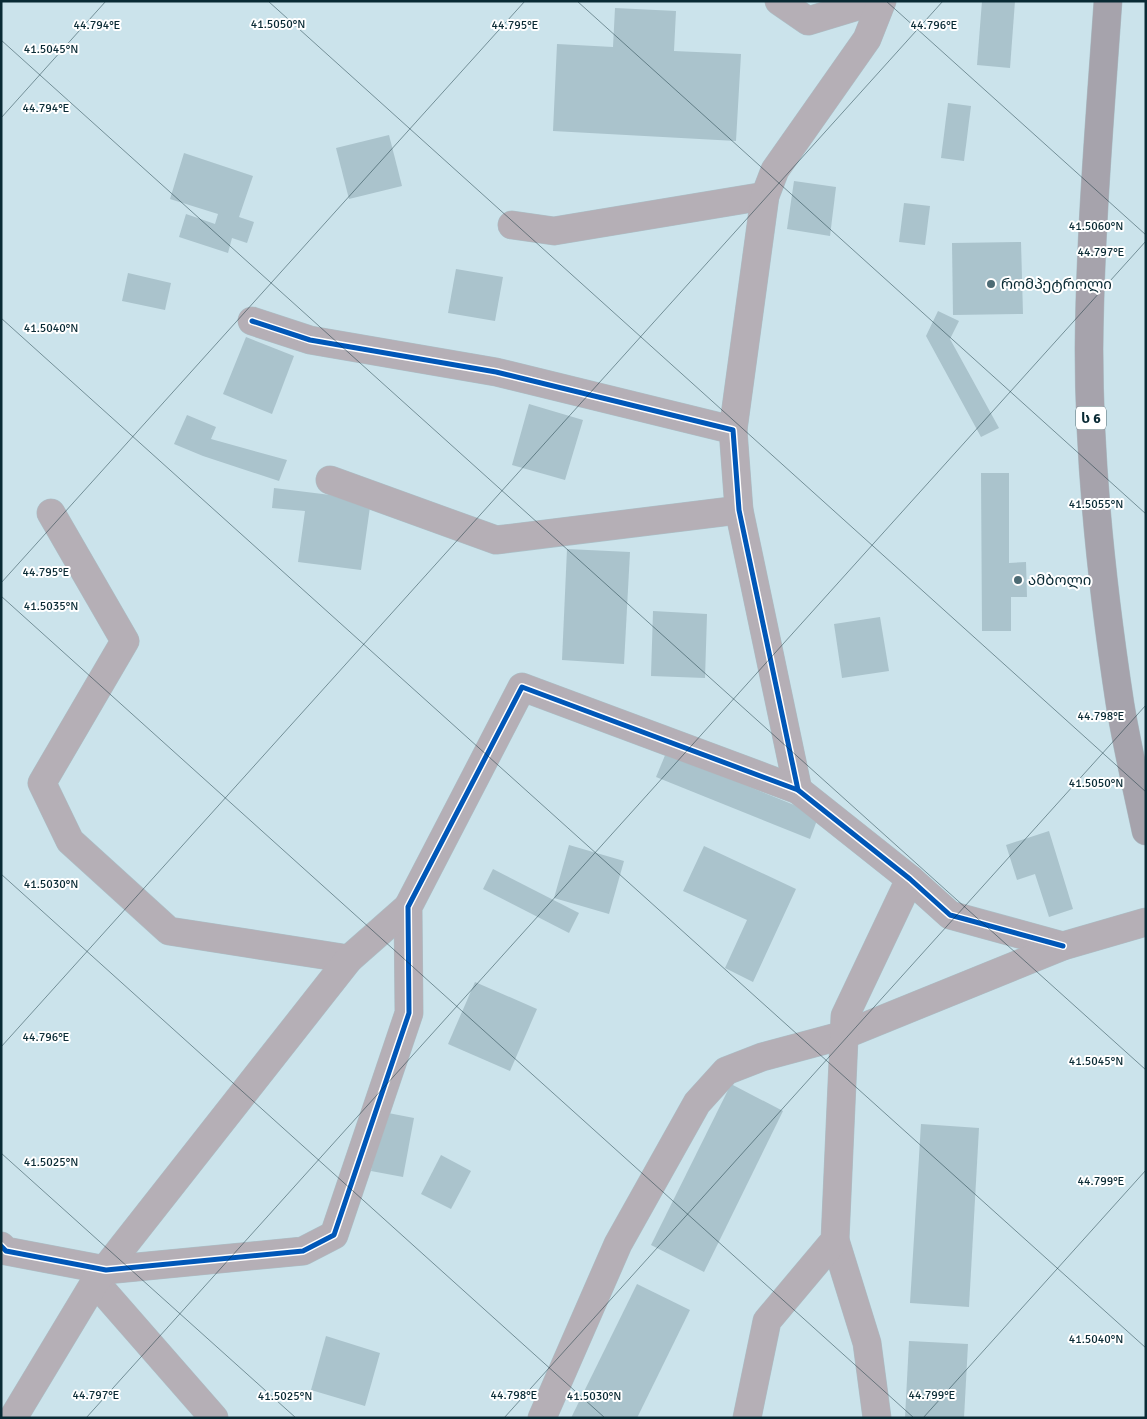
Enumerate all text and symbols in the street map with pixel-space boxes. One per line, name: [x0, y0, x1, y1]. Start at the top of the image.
text: 41.5050°N: [251, 17, 305, 32]
text: 44.794°E: [74, 18, 121, 33]
text: 44.795°E: [492, 18, 539, 33]
text: 44.796°E: [911, 18, 958, 33]
text: 41.5045°N: [24, 42, 78, 57]
text: 44.794°E: [23, 101, 70, 116]
text: 41.5060°N: [1069, 219, 1123, 234]
text: 44.797°E: [1078, 245, 1125, 260]
place label: რომპეტროლი: [1001, 275, 1112, 293]
marker: რომპეტროლი: [985, 278, 997, 290]
text: 41.5040°N: [24, 321, 78, 336]
road number: ს 6: [1076, 406, 1106, 429]
text: 41.5055°N: [1069, 497, 1123, 512]
text: 44.795°E: [23, 565, 70, 580]
place label: ამბოლი: [1028, 571, 1091, 589]
marker: ამბოლი: [1012, 574, 1024, 586]
text: 41.5035°N: [24, 599, 78, 614]
text: 44.798°E: [1078, 709, 1125, 724]
text: 41.5050°N: [1069, 776, 1123, 791]
text: 41.5030°N: [24, 877, 78, 892]
text: 44.796°E: [23, 1030, 70, 1045]
text: 41.5045°N: [1069, 1054, 1123, 1069]
text: 41.5025°N: [24, 1155, 78, 1170]
text: 44.799°E: [1078, 1174, 1125, 1189]
text: 41.5040°N: [1069, 1332, 1123, 1347]
text: 44.797°E: [73, 1388, 120, 1403]
text: 44.798°E: [491, 1388, 538, 1403]
text: 44.799°E: [909, 1388, 956, 1403]
text: 41.5025°N: [258, 1389, 312, 1404]
text: 41.5030°N: [567, 1389, 621, 1404]

